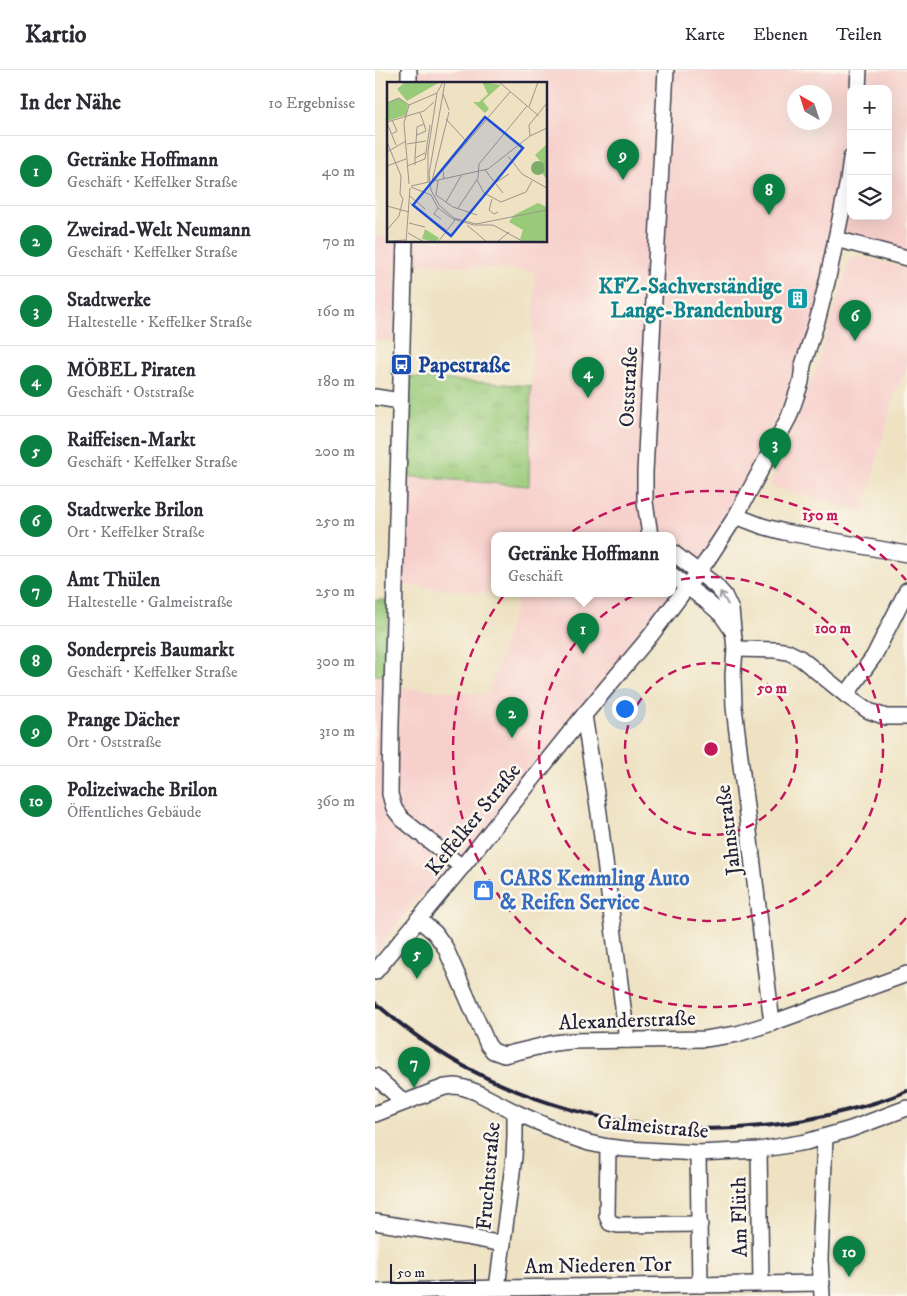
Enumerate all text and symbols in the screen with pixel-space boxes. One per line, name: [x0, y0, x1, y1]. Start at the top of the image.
text: Kartio: [25, 20, 87, 50]
text: Karte: [685, 24, 725, 46]
text: Ebenen: [753, 24, 808, 46]
text: Teilen: [836, 24, 882, 46]
inset map: [387, 82, 547, 242]
north arrow: [787, 85, 832, 130]
map controls: [847, 85, 892, 220]
button: +: [847, 85, 892, 130]
text: In der Nähe: [20, 90, 121, 116]
text: 10 Ergebnisse: [268, 93, 355, 113]
button: −: [847, 130, 892, 175]
pin: 9: [607, 139, 639, 180]
text: Getränke Hoffmann: [67, 149, 218, 172]
text: 1: [33, 161, 39, 181]
text: 40 m: [322, 161, 355, 181]
text: Geschäft · Keffelker Straße: [67, 172, 238, 192]
pin: 8: [753, 174, 785, 215]
button: layers: [847, 175, 892, 220]
text: Zweirad-Welt Neumann: [67, 219, 251, 242]
text: 2: [32, 231, 40, 251]
text: 70 m: [323, 231, 355, 251]
text: Geschäft · Keffelker Straße: [67, 242, 238, 262]
place label: KFZ-Sachverständige Lange-Brandenburg: [598, 274, 783, 324]
building icon: KFZ-Sachverständige Lange-Brandenburg: [786, 286, 810, 310]
text: Stadtwerke: [67, 289, 151, 312]
pin: 6: [839, 300, 871, 341]
text: 3: [33, 301, 39, 321]
text: 160 m: [317, 301, 355, 321]
text: Haltestelle · Keffelker Straße: [67, 312, 252, 332]
street label: Oststraße: [614, 346, 644, 428]
bus stop icon: Papestraße: [390, 353, 414, 377]
place label: Papestraße: [418, 353, 511, 379]
pin: 4: [572, 357, 604, 398]
text: MÖBEL Piraten: [67, 359, 196, 382]
text: 4: [31, 371, 41, 391]
text: 180 m: [317, 371, 355, 391]
text: Geschäft · Oststraße: [67, 382, 194, 402]
pin: 3: [759, 428, 791, 469]
text: Raiffeisen-Markt: [67, 429, 196, 452]
text: 5: [32, 441, 40, 461]
text: 200 m: [314, 441, 355, 461]
text: Geschäft · Keffelker Straße: [67, 452, 238, 472]
text: Stadtwerke Brilon: [67, 499, 204, 522]
text: 150 m: [802, 506, 838, 525]
text: 6: [32, 511, 40, 531]
text: 250 m: [315, 511, 355, 531]
text: Ort · Keffelker Straße: [67, 522, 205, 542]
popup: [491, 532, 676, 597]
text: Getränke Hoffmann: [508, 543, 659, 566]
text: Geschäft: [508, 566, 563, 586]
text: Amt Thülen: [67, 569, 160, 592]
text: 7: [32, 581, 40, 601]
text: 250 m: [315, 581, 355, 601]
one-way arrow: [718, 591, 728, 605]
text: Haltestelle · Galmeistraße: [67, 592, 233, 612]
pin: 1: [567, 613, 599, 654]
text: 100 m: [815, 619, 852, 638]
text: Sonderpreis Baumarkt: [67, 639, 234, 662]
text: 8: [32, 651, 40, 671]
text: 300 m: [316, 651, 355, 671]
text: Geschäft · Keffelker Straße: [67, 662, 238, 682]
text: 50 m: [756, 679, 788, 698]
your location: [612, 696, 638, 722]
pin: 2: [496, 697, 528, 738]
text: Prange Dächer: [67, 709, 180, 732]
text: 9: [32, 721, 40, 741]
text: 310 m: [319, 721, 355, 741]
text: Ort · Oststraße: [67, 732, 161, 752]
centre of rings: [702, 740, 720, 758]
street label: Keffelker Straße: [421, 758, 527, 881]
text: Polizeiwache Brilon: [67, 779, 217, 802]
street label: Jahnstraße: [711, 783, 748, 878]
text: 10: [29, 791, 43, 811]
text: 360 m: [317, 791, 355, 811]
text: Öffentliches Gebäude: [67, 802, 201, 822]
place label: CARS Kemmling Auto & Reifen Service: [500, 866, 689, 916]
shop icon: CARS Kemmling Auto & Reifen Service: [472, 878, 496, 902]
pin: 5: [401, 938, 433, 979]
street label: Alexanderstraße: [558, 1006, 696, 1036]
pin: 7: [398, 1047, 430, 1088]
street label: Galmeistraße: [596, 1109, 710, 1145]
street label: Fruchtstraße: [471, 1121, 507, 1231]
street label: Am Flüth: [726, 1176, 754, 1258]
pin: 10: [833, 1236, 865, 1277]
street label: Am Niederen Tor: [524, 1252, 672, 1280]
scale bar: [390, 1261, 476, 1284]
text: 50 m: [397, 1264, 425, 1282]

